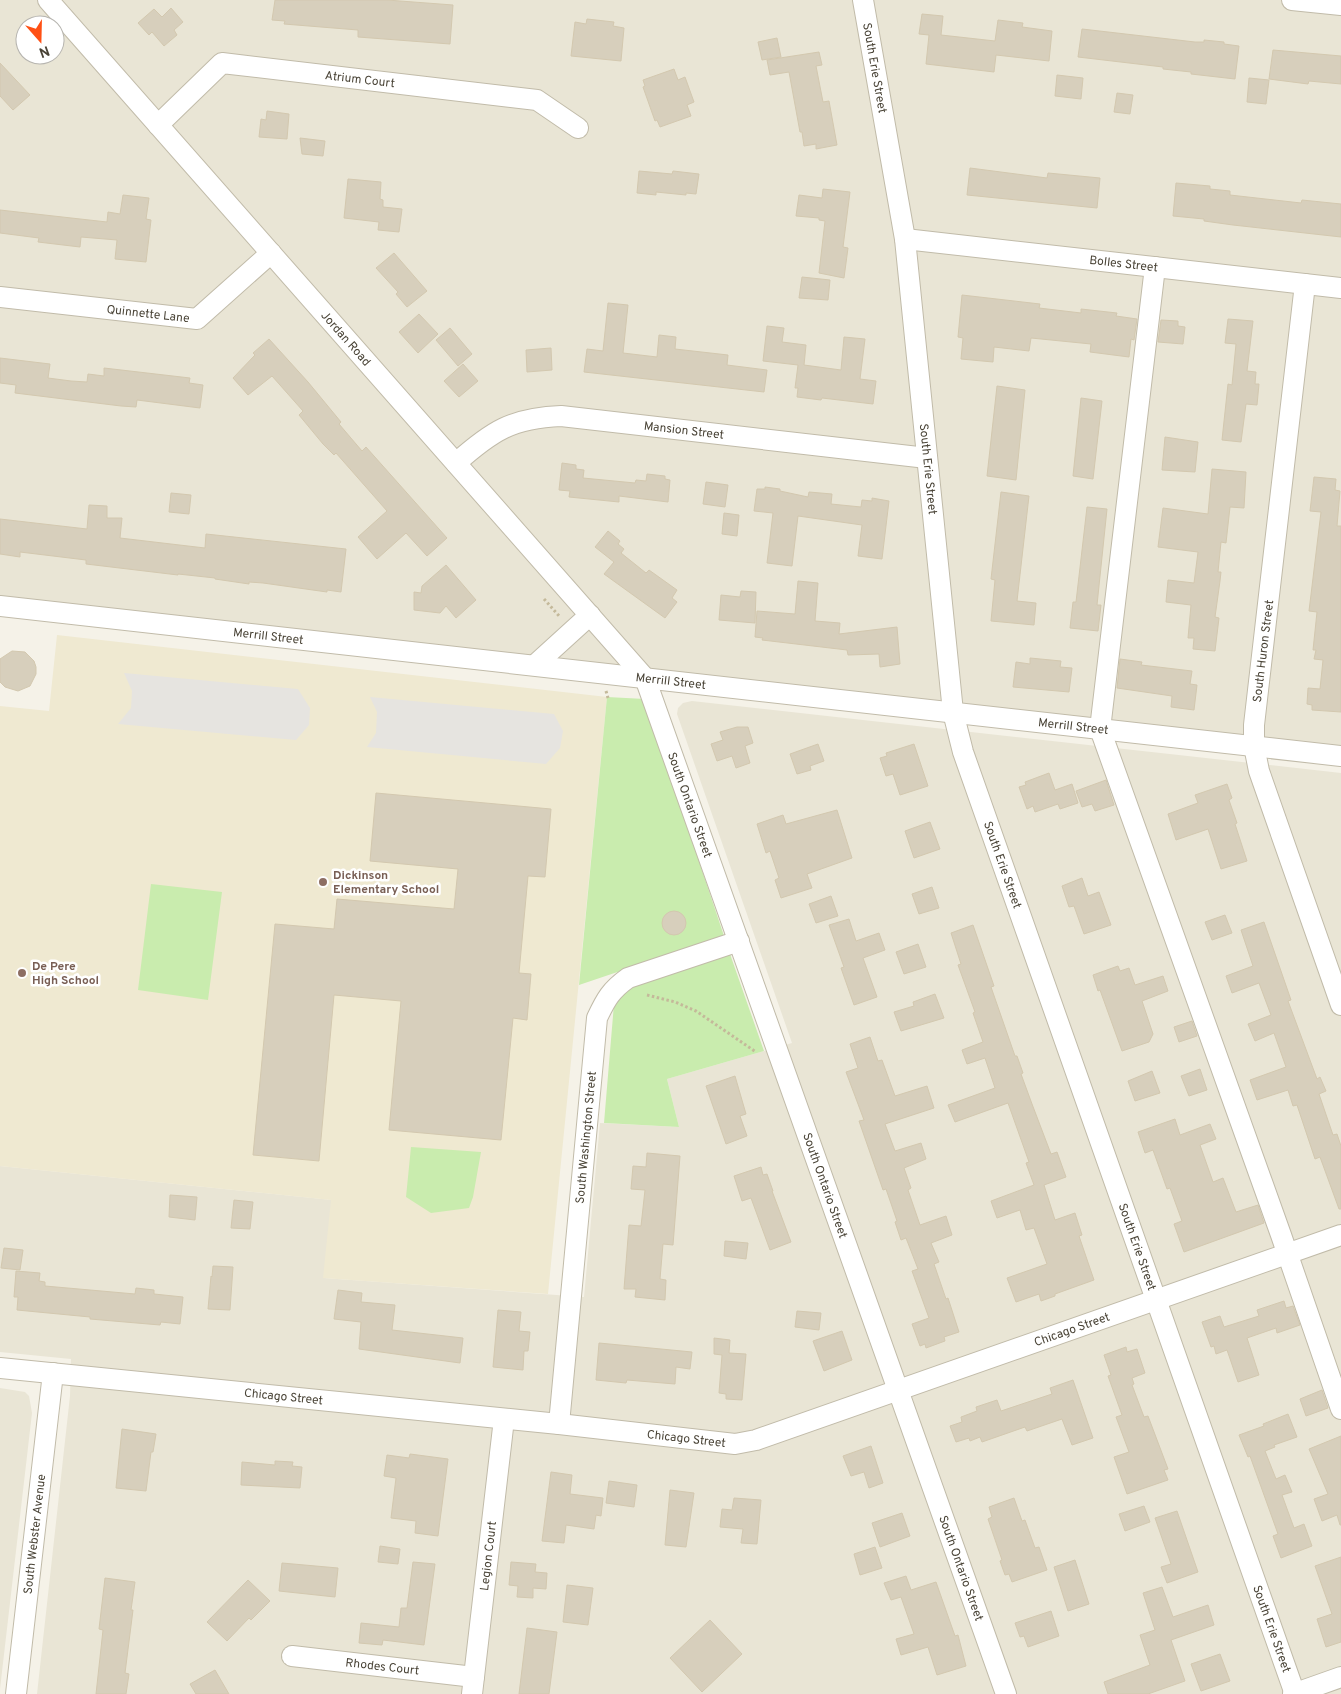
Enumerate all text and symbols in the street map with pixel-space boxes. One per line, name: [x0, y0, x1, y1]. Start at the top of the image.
north arrow: [15, 15, 65, 65]
street label: South Erie Street: [858, 22, 890, 115]
text: N: [36, 41, 52, 61]
street label: Atrium Court: [324, 68, 396, 92]
street label: Bolles Street: [1088, 253, 1159, 276]
street label: Quinnette Lane: [106, 302, 190, 327]
street label: Jordan Road: [317, 308, 374, 370]
street label: Mansion Street: [643, 419, 725, 444]
street label: South Erie Street: [915, 423, 940, 516]
street label: South Huron Street: [1250, 599, 1278, 703]
street label: Merrill Street: [232, 625, 304, 649]
street label: Merrill Street: [635, 670, 707, 694]
street label: Merrill Street: [1037, 715, 1109, 739]
street label: South Ontario Street: [663, 750, 715, 860]
street label: South Erie Street: [979, 819, 1025, 911]
place label: Dickinson Elementary School: [333, 868, 439, 898]
marker: Dickinson Elementary School: [317, 876, 329, 888]
place label: De Pere High School: [32, 959, 99, 989]
marker: De Pere High School: [16, 967, 28, 979]
street label: South Washington Street: [573, 1070, 601, 1204]
street label: South Ontario Street: [798, 1131, 850, 1241]
street label: South Erie Street: [1114, 1201, 1159, 1293]
street label: Chicago Street: [1032, 1310, 1112, 1351]
street label: Chicago Street: [243, 1385, 324, 1409]
street label: Chicago Street: [646, 1427, 727, 1452]
street label: South Webster Avenue: [21, 1473, 50, 1595]
street label: South Ontario Street: [934, 1514, 986, 1623]
street label: Legion Court: [477, 1520, 501, 1592]
street label: South Erie Street: [1248, 1583, 1294, 1675]
street label: Rhodes Court: [345, 1655, 420, 1680]

